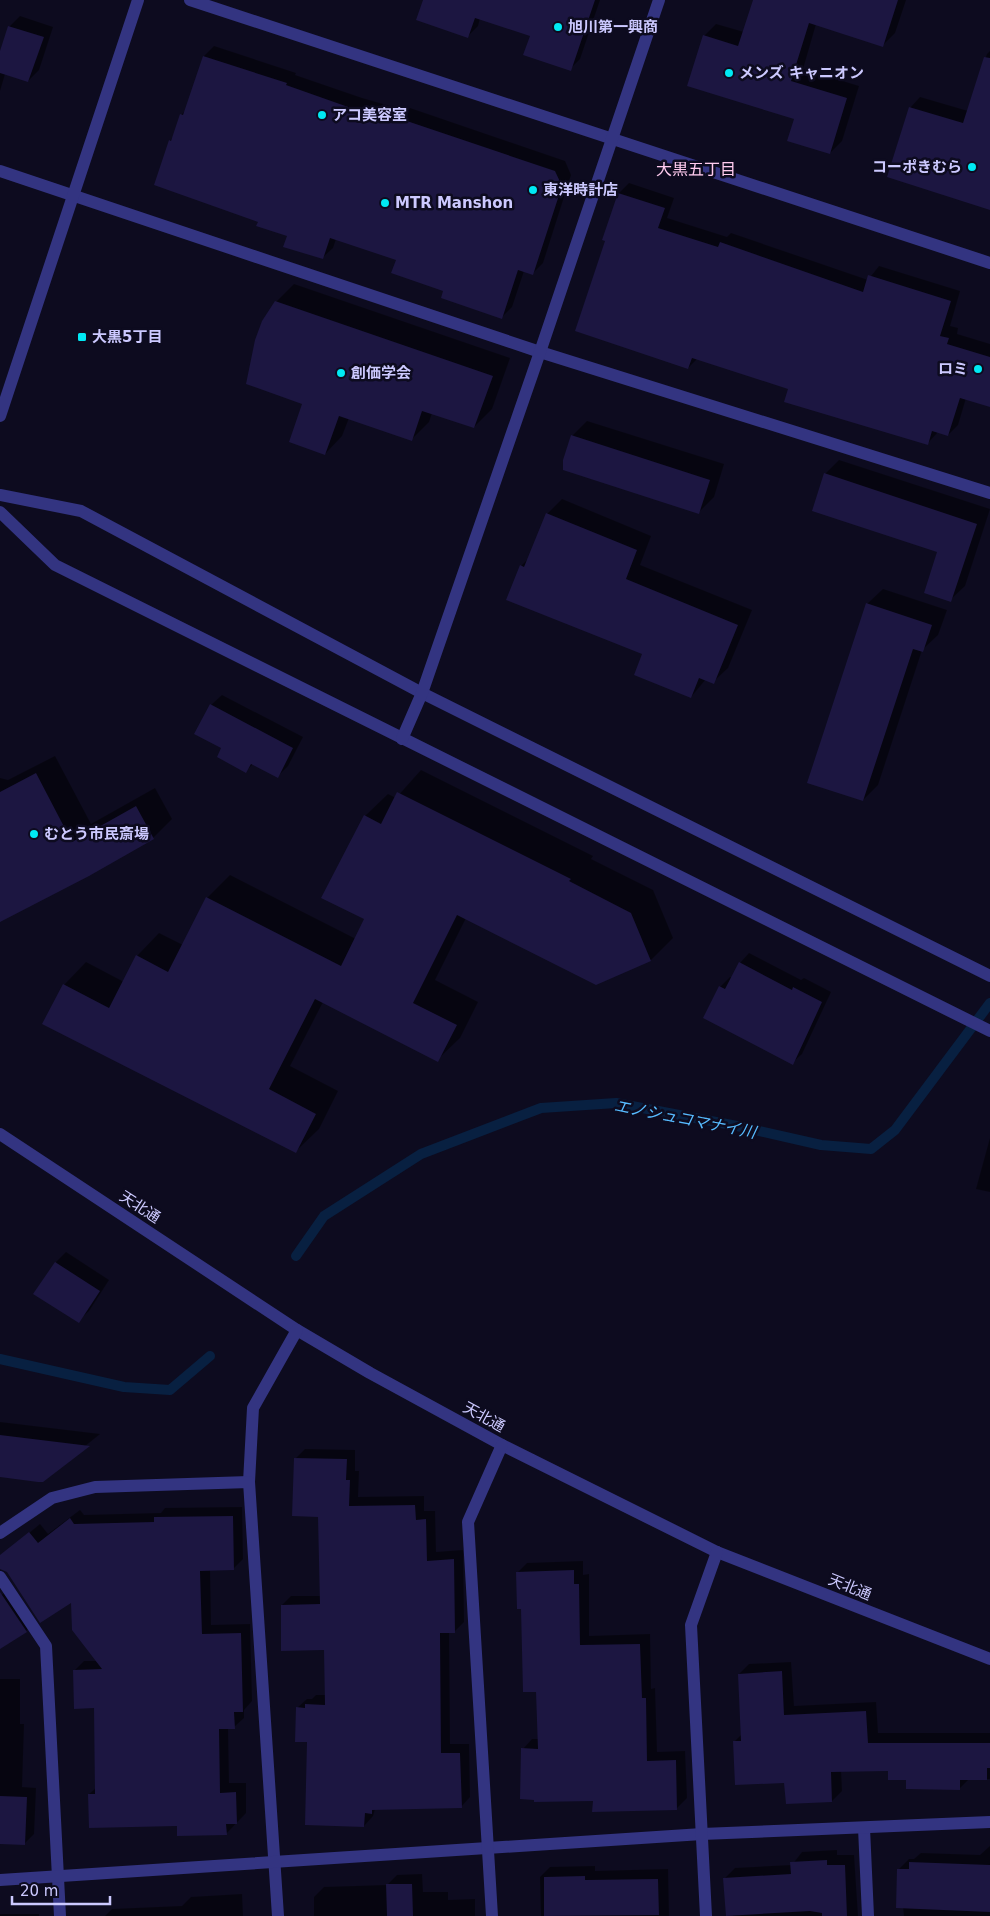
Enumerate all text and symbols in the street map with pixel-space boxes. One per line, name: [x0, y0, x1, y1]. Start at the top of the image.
place label: 旭川第一興商: [568, 18, 658, 36]
marker: 旭川第一興商: [552, 21, 564, 33]
place label: メンズ キャニオン: [739, 64, 864, 82]
marker: メンズ キャニオン: [723, 67, 735, 79]
place label: アコ美容室: [332, 106, 407, 124]
marker: アコ美容室: [316, 109, 328, 121]
place label: コーポきむら: [872, 158, 962, 176]
district label: 大黒五丁目: [656, 160, 736, 179]
marker: コーポきむら: [966, 161, 978, 173]
place label: 東洋時計店: [543, 181, 618, 199]
marker: 東洋時計店: [527, 184, 539, 196]
place label: MTR Manshon: [395, 194, 513, 212]
marker: MTR Manshon: [379, 197, 391, 209]
place label: 大黒5丁目: [92, 328, 162, 346]
marker: 大黒5丁目: [76, 331, 88, 343]
place label: ロミ: [938, 360, 968, 378]
marker: ロミ: [972, 363, 984, 375]
place label: 創価学会: [351, 364, 411, 382]
marker: 創価学会: [335, 367, 347, 379]
place label: むとう市民斎場: [44, 825, 149, 843]
marker: むとう市民斎場: [28, 828, 40, 840]
water label: エノシュコマナイ川: [613, 1096, 759, 1142]
street label: 天北通: [116, 1187, 164, 1227]
street label: 天北通: [460, 1398, 508, 1436]
street label: 天北通: [826, 1570, 874, 1604]
scale bar: [12, 1874, 110, 1906]
text: 20 m: [20, 1882, 58, 1900]

